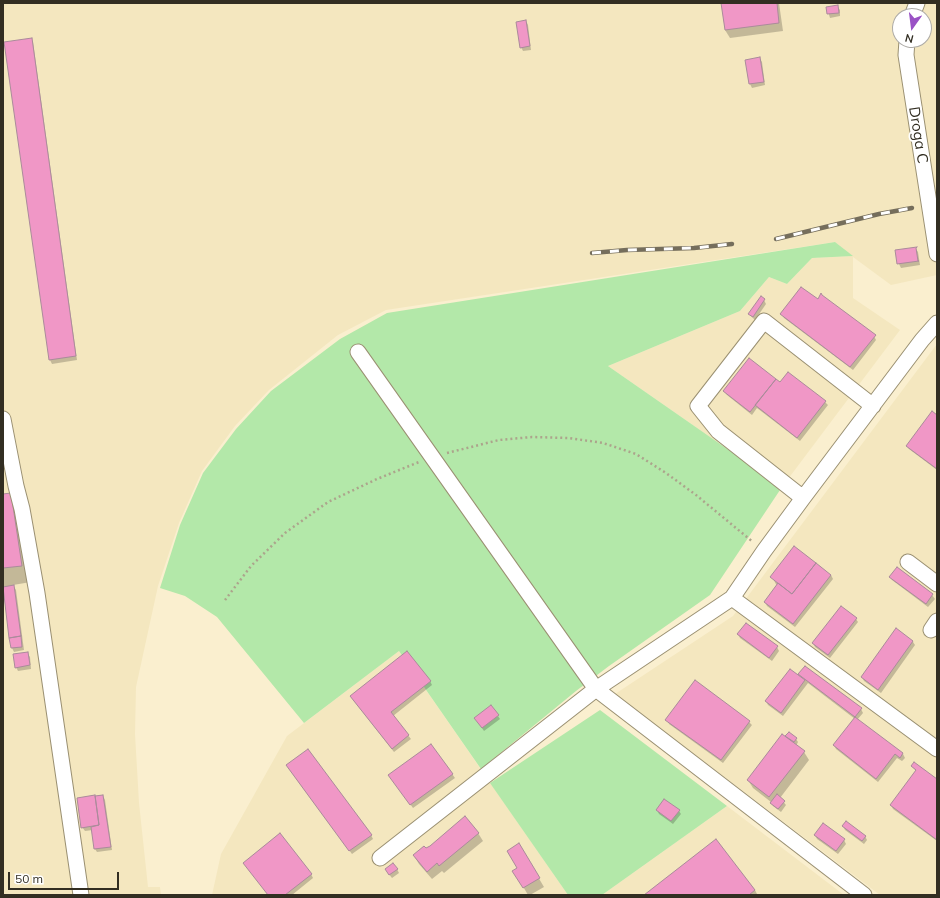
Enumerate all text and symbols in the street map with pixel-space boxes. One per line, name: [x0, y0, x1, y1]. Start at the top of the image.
north arrow: [892, 8, 932, 48]
text: N: [904, 31, 915, 46]
street label: Droga C: [905, 105, 931, 165]
scale bar: [10, 864, 121, 890]
text: 50 m: [15, 871, 43, 886]

